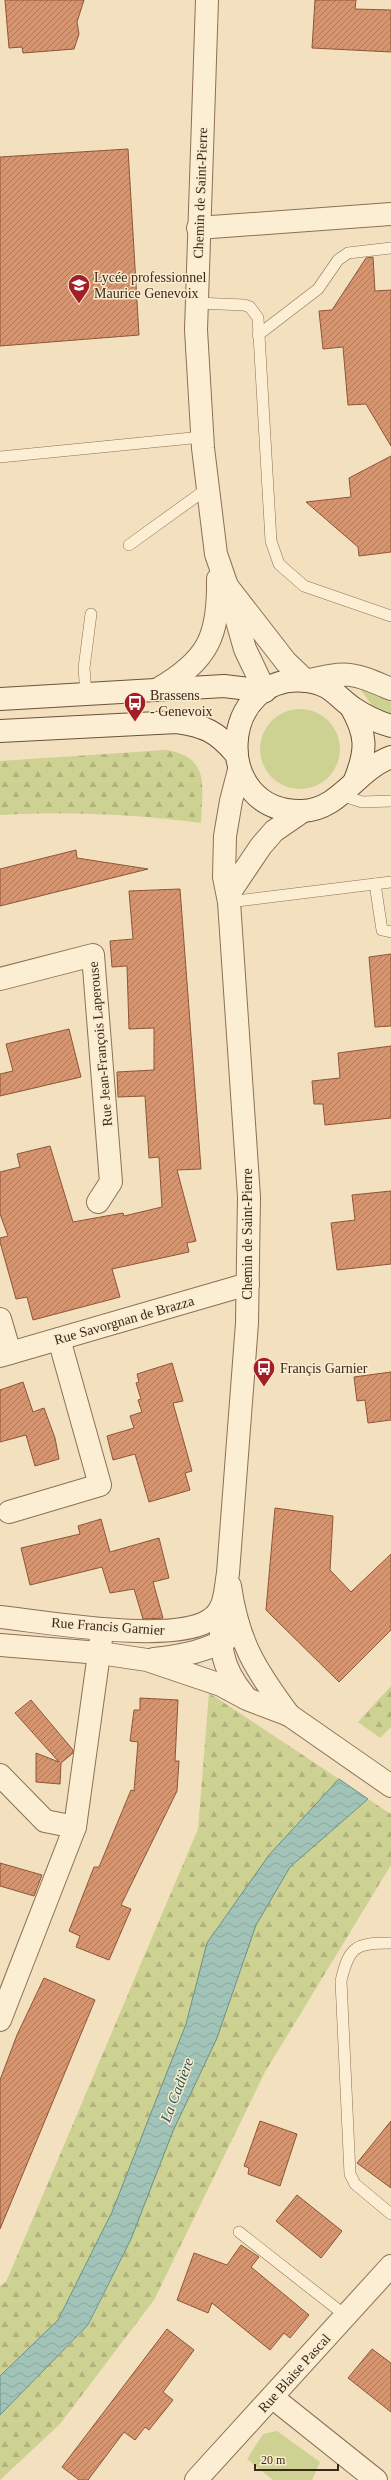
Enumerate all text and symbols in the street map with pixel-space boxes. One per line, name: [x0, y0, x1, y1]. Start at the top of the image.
street label: Chemin de Saint-Pierre: [191, 127, 210, 259]
place label: Lycée professionnel Maurice Genevoix: [94, 270, 206, 301]
school or university icon: Lycée professionnel Maurice Genevoix: [66, 272, 92, 305]
place label: Brassens - Genevoix: [150, 688, 213, 719]
bus stop icon: Brassens - Genevoix: [122, 690, 148, 723]
street label: Rue Jean-François Laperouse: [86, 961, 115, 1127]
street label: Chemin de Saint-Pierre: [240, 1168, 255, 1300]
street label: Rue Savorgnan de Brazza: [52, 1293, 197, 1348]
bus stop icon: Françis Garnier: [251, 1355, 277, 1388]
place label: Françis Garnier: [280, 1361, 368, 1376]
street label: Rue Francis Garnier: [51, 1615, 165, 1638]
water label: La Cadière: [157, 2055, 197, 2125]
street label: Rue Blaise Pascal: [255, 2331, 334, 2416]
scale bar: [255, 2446, 338, 2472]
text: 20 m: [261, 2453, 286, 2467]

